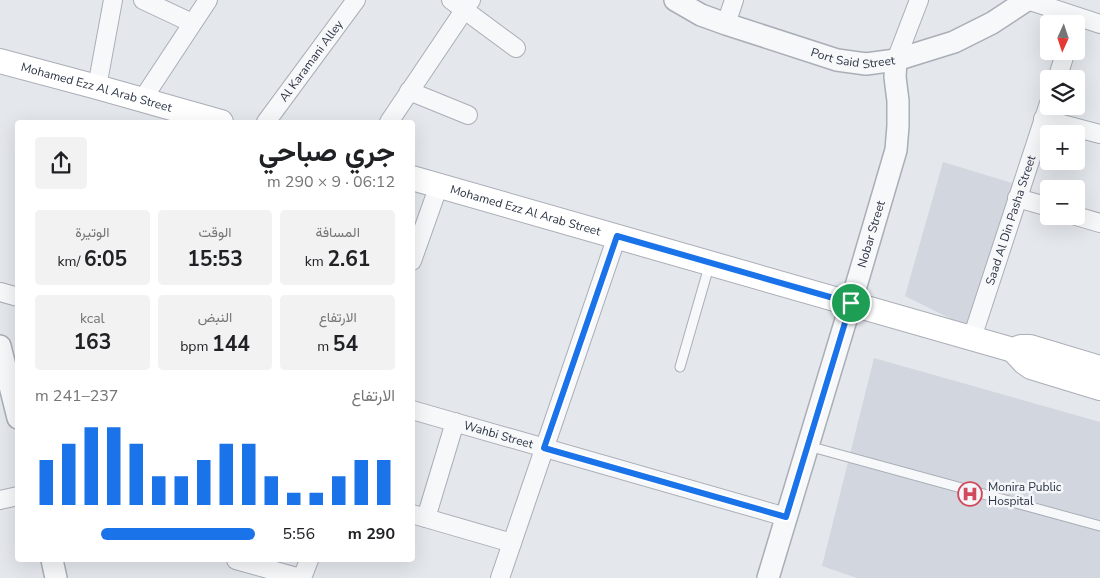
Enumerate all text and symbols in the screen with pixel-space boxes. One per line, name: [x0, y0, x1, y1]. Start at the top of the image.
north arrow: [1040, 15, 1085, 60]
map controls: [1040, 15, 1085, 225]
street label: Al Karamani Alley: [276, 16, 347, 105]
street label: Port Said Street: [809, 44, 897, 72]
street label: Mohamed Ezz Al Arab Street: [19, 59, 175, 116]
button: layers: [1040, 70, 1085, 115]
button: +: [1040, 125, 1085, 170]
text: جري صباحي: [259, 133, 395, 171]
button: share: [35, 137, 87, 189]
street label: Saad Al Din Pasha Street: [982, 152, 1040, 287]
text: 06:12 · 9 × 290 m: [267, 171, 395, 193]
button: −: [1040, 180, 1085, 225]
street label: Mohamed Ezz Al Arab Street: [448, 181, 603, 240]
street label: Nobar Street: [854, 198, 889, 270]
text: الوتيرة: [75, 223, 109, 242]
text: الوقت: [199, 223, 231, 242]
text: المسافة: [315, 223, 360, 242]
text: 6:05: [84, 245, 127, 273]
text: 15:53: [187, 245, 243, 273]
text: 2.61: [327, 245, 370, 273]
text: /km: [58, 252, 84, 271]
text: km: [305, 252, 327, 271]
pin: [830, 282, 872, 324]
icon: arrive: [837, 289, 865, 317]
text: النبض: [198, 308, 232, 327]
text: الارتفاع: [319, 308, 357, 327]
text: kcal: [80, 309, 105, 328]
text: 163: [73, 328, 111, 356]
text: 144: [212, 330, 250, 358]
text: 54: [333, 330, 358, 358]
text: bpm: [180, 337, 212, 356]
text: m: [317, 337, 333, 356]
text: 237–241 m: [35, 385, 118, 407]
text: الارتفاع: [352, 385, 395, 407]
street label: Wahbi Street: [462, 417, 536, 452]
place label: Monira Public Hospital: [988, 479, 1062, 509]
hospital icon: Monira Public Hospital: [957, 481, 983, 507]
text: 5:56: [283, 523, 315, 545]
text: 290 m: [348, 523, 395, 545]

